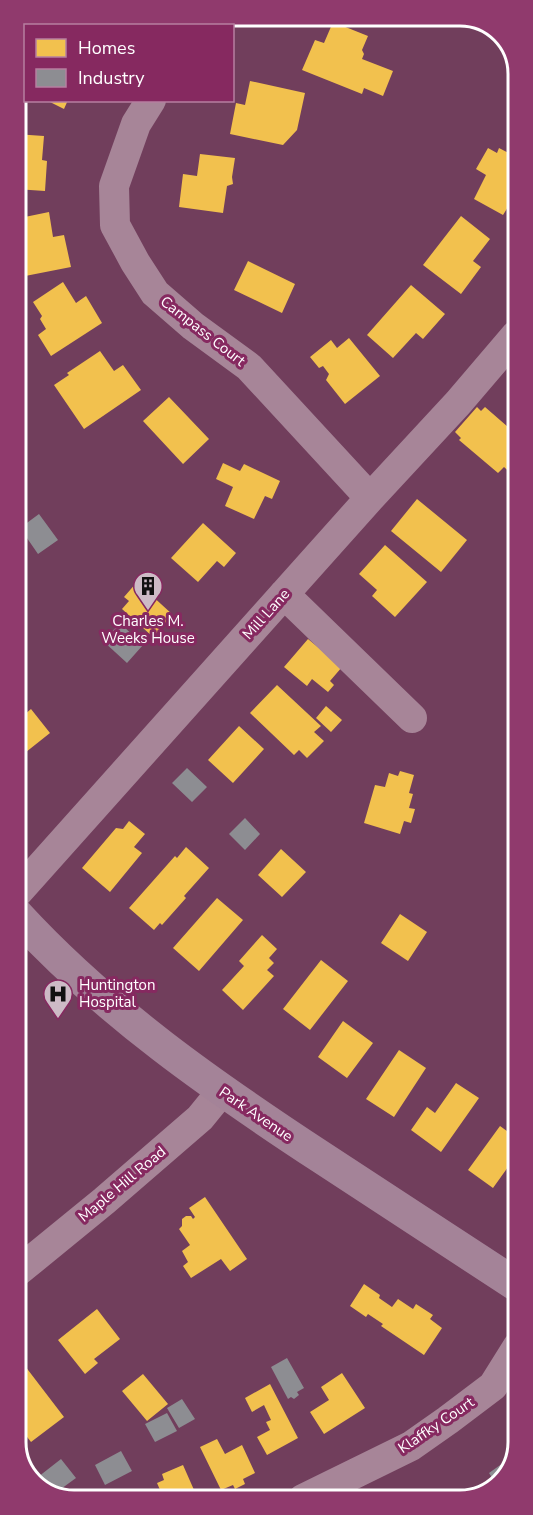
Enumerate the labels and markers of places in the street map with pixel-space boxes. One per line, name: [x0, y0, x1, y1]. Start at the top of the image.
building icon: Charles M. Weeks House: [132, 570, 164, 612]
place label: Charles M. Weeks House: [101, 611, 195, 648]
place label: Huntington Hospital: [79, 975, 155, 1012]
hospital icon: Huntington Hospital: [42, 978, 74, 1020]

